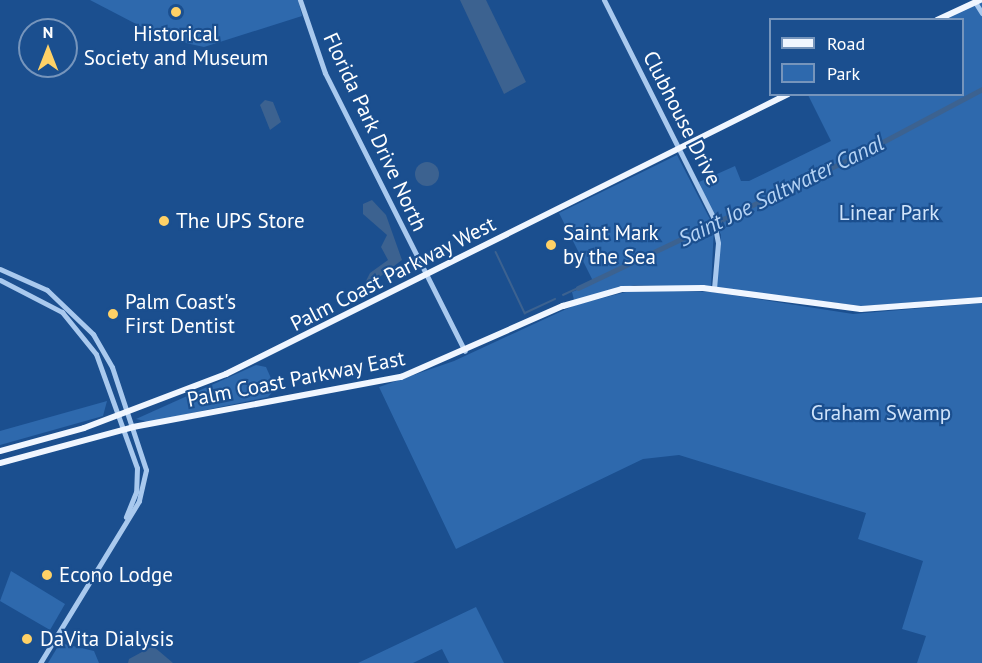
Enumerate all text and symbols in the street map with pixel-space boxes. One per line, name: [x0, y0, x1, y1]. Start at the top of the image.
marker: Historical Society and Museum: [169, 5, 183, 19]
north arrow: [18, 18, 78, 78]
legend: [769, 18, 964, 96]
place label: Historical Society and Museum: [83, 21, 269, 71]
text: N: [43, 22, 53, 42]
street label: Florida Park Drive North: [318, 28, 432, 236]
text: Road: [827, 32, 865, 55]
street label: Clubhouse Drive: [637, 47, 727, 189]
text: Park: [827, 62, 860, 85]
water label: Saint Joe Saltwater Canal: [674, 130, 888, 252]
park label: Linear Park: [839, 200, 939, 226]
place label: The UPS Store: [176, 208, 305, 234]
street label: Palm Coast Parkway West: [286, 211, 500, 337]
marker: The UPS Store: [157, 214, 171, 228]
place label: Saint Mark by the Sea: [563, 220, 659, 270]
marker: Saint Mark by the Sea: [544, 238, 558, 252]
place label: Palm Coast's First Dentist: [125, 289, 236, 339]
marker: Palm Coast's First Dentist: [106, 307, 120, 321]
street label: Palm Coast Parkway East: [185, 345, 407, 413]
park label: Graham Swamp: [811, 400, 951, 426]
place label: Econo Lodge: [59, 562, 173, 588]
marker: Econo Lodge: [40, 568, 54, 582]
place label: DaVita Dialysis: [40, 626, 174, 652]
marker: DaVita Dialysis: [18, 630, 36, 648]

